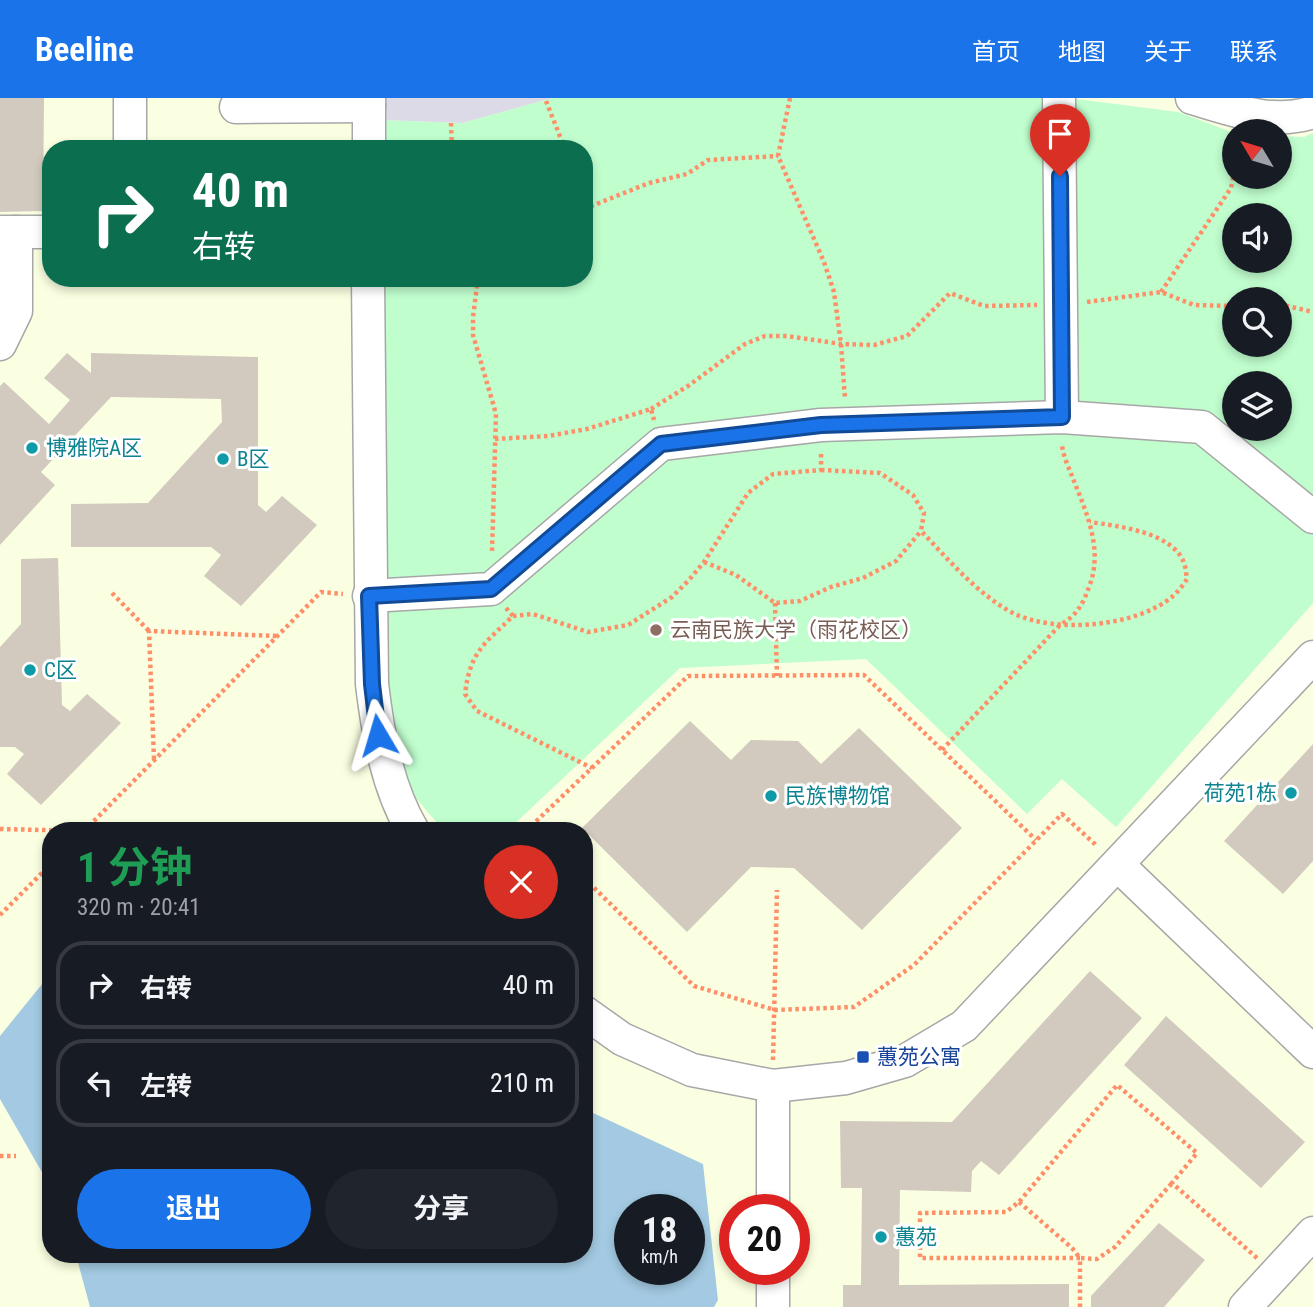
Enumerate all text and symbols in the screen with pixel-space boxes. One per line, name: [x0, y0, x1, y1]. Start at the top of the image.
text: Beeline: [35, 30, 134, 69]
text: 首页: [972, 38, 1020, 66]
text: 地图: [1058, 38, 1106, 66]
text: 关于: [1144, 38, 1192, 66]
text: 联系: [1230, 38, 1278, 66]
pin: [1030, 104, 1090, 176]
icon: arrive: [1041, 115, 1079, 153]
north arrow: [1222, 119, 1292, 189]
map controls: [1222, 119, 1292, 441]
text: 40 m: [192, 162, 289, 219]
icon: right: [77, 168, 168, 259]
button: sound: [1222, 203, 1292, 273]
text: 右转: [192, 228, 256, 266]
button: search: [1222, 287, 1292, 357]
button: layers: [1222, 371, 1292, 441]
place label: 博雅院A区: [46, 436, 142, 460]
marker: 博雅院A区: [24, 440, 40, 456]
place label: B区: [237, 447, 269, 471]
marker: B区: [215, 451, 231, 467]
place label: 云南民族大学（雨花校区）: [670, 618, 922, 642]
marker: 云南民族大学（雨花校区）: [648, 622, 664, 638]
place label: C区: [44, 658, 77, 682]
marker: C区: [22, 662, 38, 678]
position arrow: [341, 698, 415, 772]
place label: 荷苑1栋: [1204, 781, 1277, 805]
place label: 民族博物馆: [785, 784, 890, 808]
marker: 荷苑1栋: [1283, 785, 1299, 801]
marker: 民族博物馆: [763, 788, 779, 804]
text: 1 分钟: [77, 843, 192, 892]
button: close: [484, 845, 558, 919]
text: 320 m · 20:41: [77, 894, 201, 921]
icon: right: [81, 966, 119, 1004]
text: 40 m: [503, 970, 554, 1000]
text: 右转: [140, 973, 192, 1003]
place label: 蕙苑公寓: [877, 1045, 961, 1069]
marker: 蕙苑公寓: [855, 1049, 871, 1065]
icon: left: [81, 1064, 119, 1102]
text: 210 m: [490, 1068, 554, 1098]
text: 左转: [140, 1071, 192, 1101]
button: 退出: [77, 1169, 311, 1249]
button: 分享: [325, 1169, 558, 1249]
speed limit sign: 20: [719, 1194, 810, 1285]
text: 18: [642, 1210, 677, 1251]
place label: 蕙苑: [895, 1225, 937, 1249]
marker: 蕙苑: [873, 1229, 889, 1245]
text: km/h: [641, 1246, 678, 1267]

